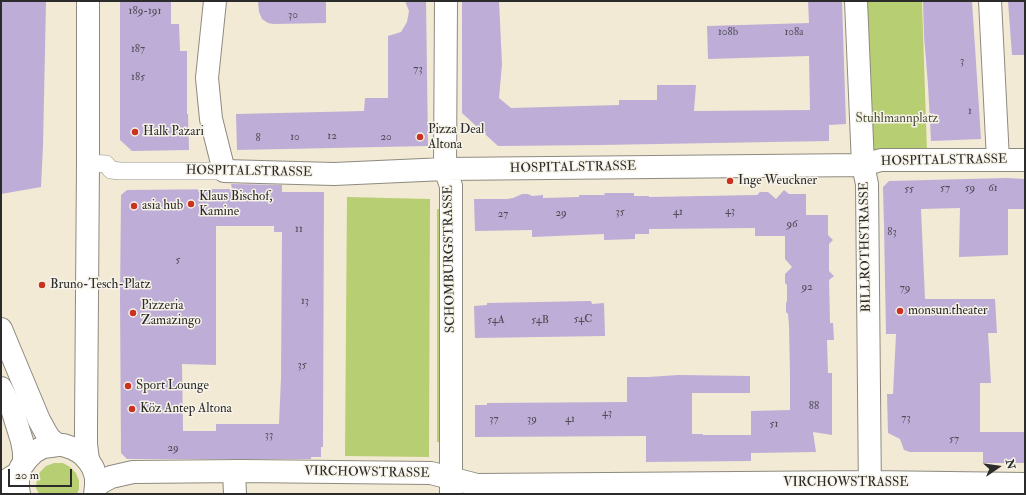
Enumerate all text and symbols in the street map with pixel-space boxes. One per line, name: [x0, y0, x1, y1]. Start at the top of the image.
house number: 189-191: [129, 5, 161, 19]
house number: 30: [288, 9, 298, 23]
house number: 108b: [718, 26, 738, 40]
house number: 108a: [784, 26, 804, 40]
house number: 187: [131, 43, 145, 57]
house number: 3: [960, 55, 964, 69]
house number: 73: [413, 63, 423, 77]
house number: 185: [131, 71, 145, 85]
house number: 1: [968, 105, 972, 119]
park label: Stuhlmannplatz: [856, 111, 938, 127]
place label: Pizza Deal Altona: [428, 122, 484, 153]
place label: Halk Pazari: [143, 124, 204, 140]
marker: Halk Pazari: [130, 127, 140, 137]
house number: 12: [327, 130, 337, 144]
house number: 10: [290, 131, 300, 145]
house number: 20: [380, 131, 392, 145]
house number: 8: [255, 132, 261, 146]
marker: Pizza Deal Altona: [415, 132, 425, 142]
street label: HOSPITALSTRASSE: [881, 152, 1007, 170]
street label: HOSPITALSTRASSE: [510, 159, 636, 177]
street label: HOSPITALSTRASSE: [186, 163, 312, 181]
place label: Inge Weuckner: [738, 173, 817, 189]
marker: Inge Weuckner: [725, 176, 735, 186]
street label: BILLROTHSTRASSE: [857, 181, 875, 313]
house number: 57: [940, 182, 950, 196]
house number: 59: [965, 182, 975, 196]
house number: 61: [988, 182, 998, 196]
house number: 55: [904, 183, 914, 197]
street label: SCHOMBURGSTRASSE: [441, 185, 459, 333]
place label: Klaus Bischof, Kamine: [199, 189, 273, 220]
place label: asia hub: [142, 198, 183, 214]
marker: Klaus Bischof, Kamine: [186, 199, 196, 209]
marker: asia hub: [129, 201, 139, 211]
house number: 43: [725, 205, 735, 219]
house number: 35: [615, 206, 625, 220]
house number: 41: [673, 206, 683, 220]
house number: 29: [555, 207, 567, 221]
house number: 27: [498, 208, 508, 222]
house number: 96: [786, 218, 798, 232]
house number: 11: [295, 223, 303, 237]
house number: 83: [887, 226, 897, 240]
house number: 5: [176, 254, 180, 268]
place label: Bruno-Tesch-Platz: [50, 277, 151, 293]
marker: Bruno-Tesch-Platz: [37, 280, 47, 290]
house number: 92: [801, 281, 813, 295]
house number: 79: [900, 282, 910, 296]
house number: 13: [301, 295, 309, 309]
place label: Pizzeria Zamazingo: [141, 298, 201, 329]
place label: monsun.theater: [908, 303, 988, 319]
marker: monsun.theater: [895, 306, 905, 316]
marker: Pizzeria Zamazingo: [128, 308, 138, 318]
house number: 54C: [574, 313, 592, 327]
house number: 54A: [487, 314, 505, 328]
house number: 54B: [531, 314, 549, 328]
house number: 35: [297, 359, 307, 373]
place label: Sport Lounge: [136, 378, 209, 394]
marker: Sport Lounge: [123, 381, 133, 391]
house number: 88: [809, 400, 819, 414]
place label: Köz Antep Altona: [140, 401, 232, 417]
marker: Köz Antep Altona: [127, 404, 137, 414]
house number: 43: [602, 407, 612, 421]
house number: 73: [901, 412, 911, 426]
house number: 37: [489, 413, 499, 427]
house number: 39: [527, 413, 537, 427]
house number: 41: [565, 413, 575, 427]
house number: 51: [770, 418, 778, 432]
house number: 33: [265, 429, 273, 443]
house number: 57: [949, 433, 959, 447]
house number: 29: [167, 442, 179, 456]
north arrow: [978, 447, 1018, 487]
text: N: [1003, 458, 1018, 470]
scale bar: [10, 461, 74, 487]
street label: VIRCHOWSTRASSE: [304, 464, 430, 482]
text: 20 m: [15, 468, 39, 483]
street label: VIRCHOWSTRASSE: [783, 475, 909, 491]

